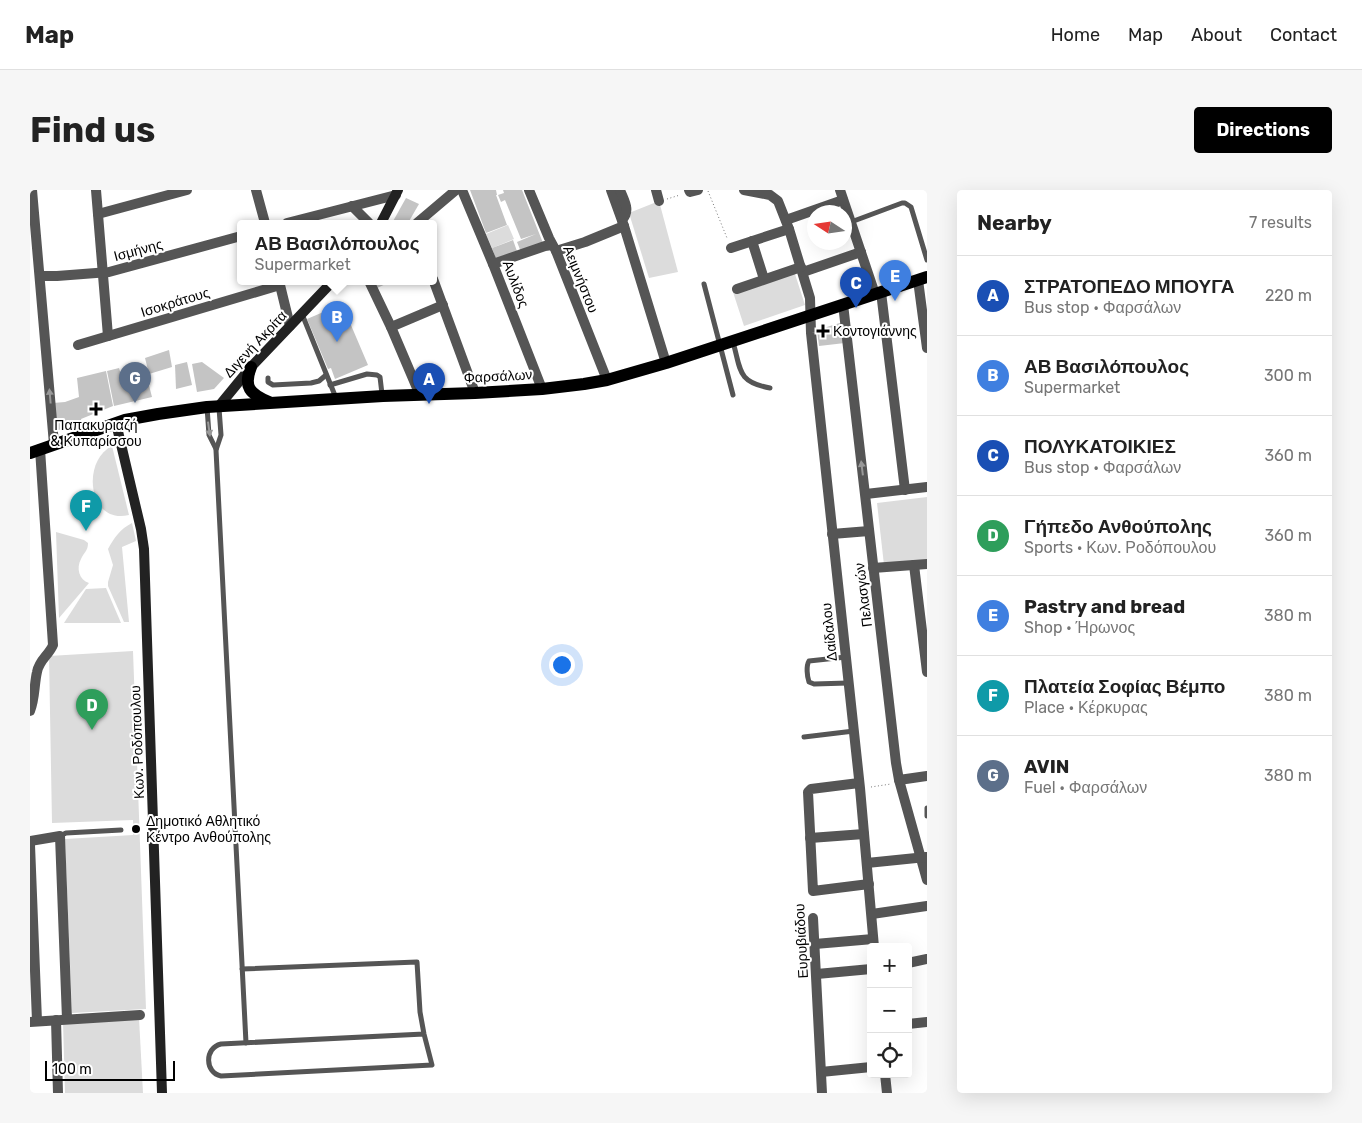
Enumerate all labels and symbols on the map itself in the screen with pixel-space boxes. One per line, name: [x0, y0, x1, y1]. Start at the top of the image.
north arrow: [807, 205, 852, 250]
street label: Ισμήνης: [112, 236, 165, 265]
street label: Αειμνήστου: [559, 243, 602, 315]
street label: Αυλίδος: [499, 258, 532, 311]
pin: E: [879, 260, 911, 301]
pin: C: [840, 267, 872, 308]
street label: Ισοκράτους: [139, 284, 212, 321]
pin: B: [321, 301, 353, 342]
street label: Διγενή Ακρίτα: [220, 308, 290, 381]
place label: Κοντογιάννης: [833, 323, 917, 340]
marker: Κοντογιάννης: [817, 325, 829, 337]
pin: G: [119, 362, 151, 403]
pin: A: [413, 363, 445, 404]
street label: Φαρσάλων: [463, 366, 533, 387]
one-way arrow: [46, 388, 54, 404]
marker: Παπακυριαζή & Κυπαρίσσου: [90, 403, 102, 415]
place label: Παπακυριαζή & Κυπαρίσσου: [50, 417, 142, 450]
one-way arrow: [205, 421, 213, 437]
one-way arrow: [858, 460, 866, 476]
pin: F: [70, 490, 102, 531]
street label: Πελασγών: [851, 562, 876, 628]
street label: Δαίδαλου: [818, 602, 841, 662]
your location: [549, 652, 575, 678]
street label: Κων. Ροδόπουλου: [127, 685, 148, 799]
pin: D: [76, 689, 108, 730]
place label: Δημοτικό Αθλητικό Κέντρο Ανθούπολης: [146, 813, 271, 846]
marker: Δημοτικό Αθλητικό Κέντρο Ανθούπολης: [130, 823, 142, 835]
street label: Ευρυβιάδου: [791, 903, 812, 979]
scale bar: [45, 1058, 175, 1081]

